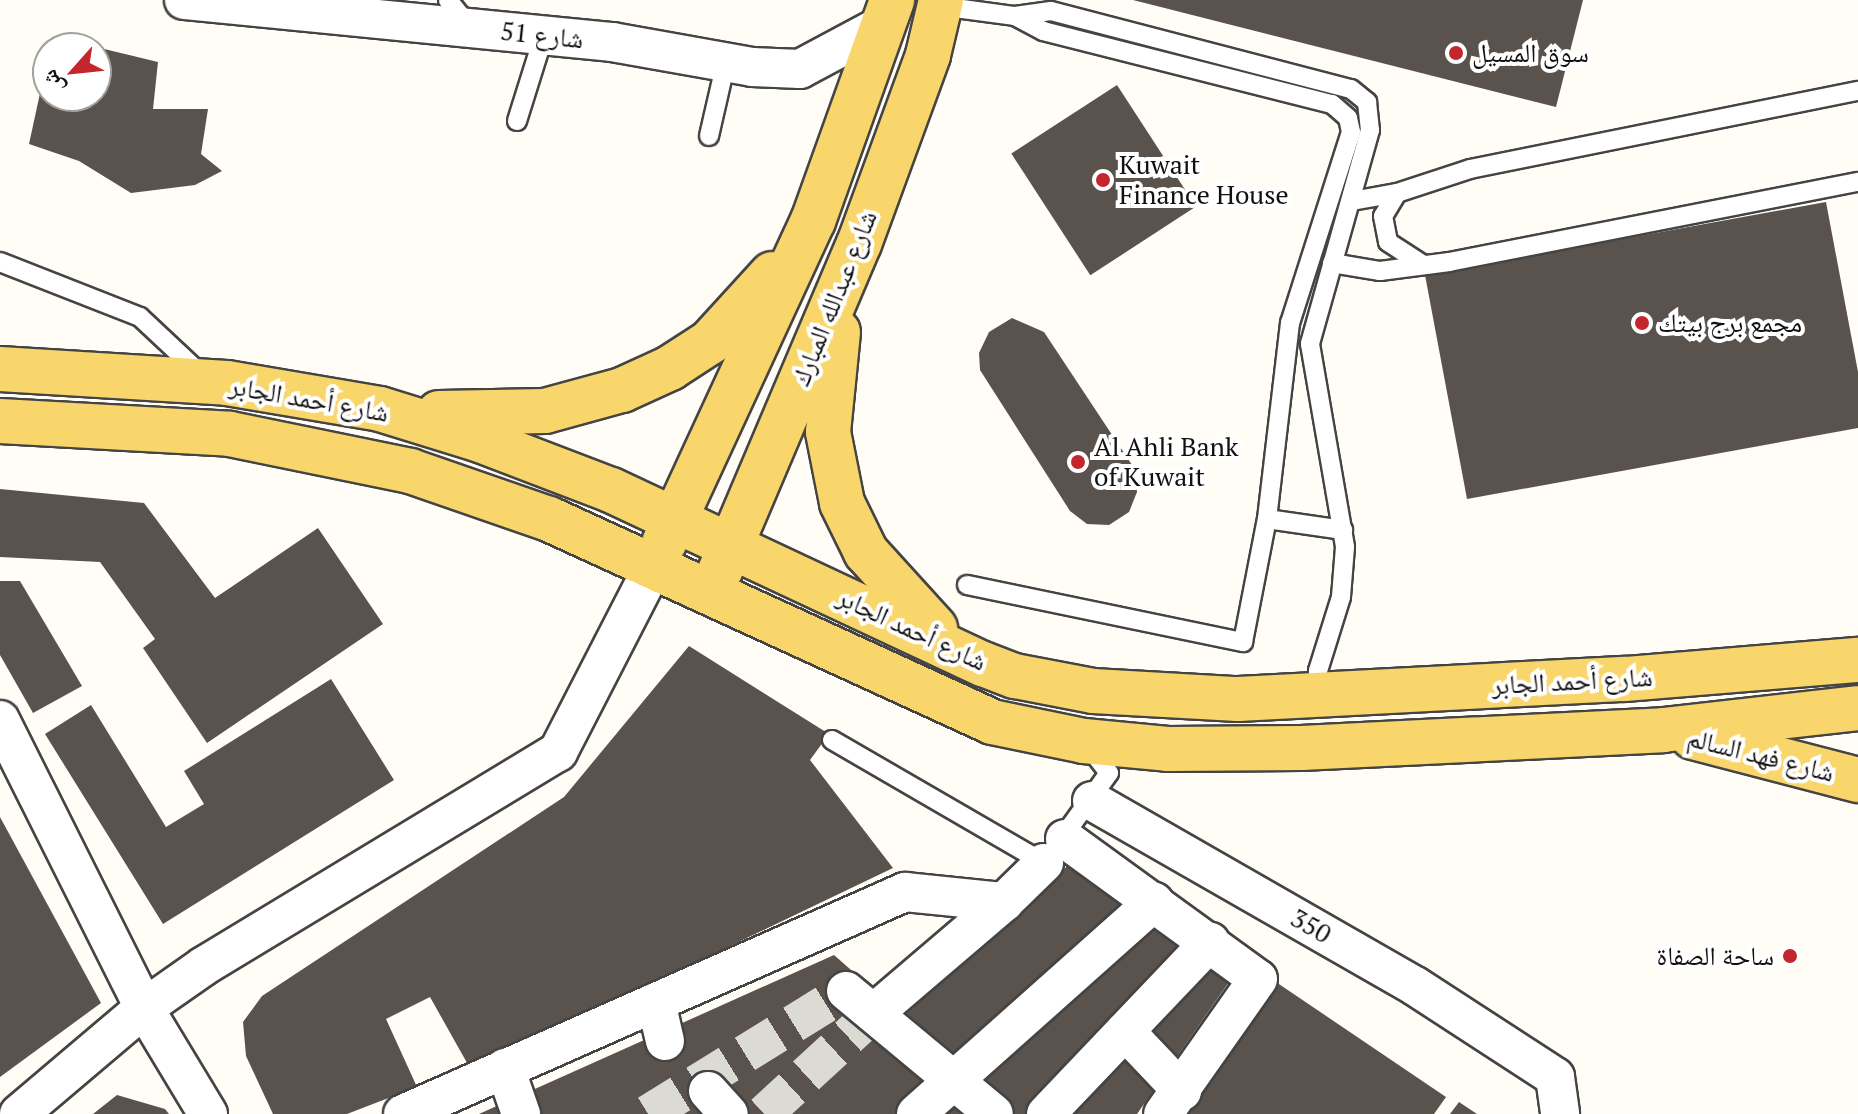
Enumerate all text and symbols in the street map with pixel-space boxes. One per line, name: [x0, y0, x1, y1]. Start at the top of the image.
street label: شارع 51: [499, 15, 585, 55]
north arrow: [32, 32, 112, 112]
place label: سوق المسيل: [1472, 37, 1589, 69]
marker: سوق المسيل: [1447, 44, 1465, 62]
text: ش: [34, 65, 70, 99]
place label: Kuwait Finance House: [1119, 149, 1289, 210]
marker: Kuwait Finance House: [1094, 171, 1112, 189]
street label: شارع عبدالله المبارك: [785, 206, 883, 390]
place label: مجمع برج بيتك: [1658, 307, 1802, 339]
marker: مجمع برج بيتك: [1633, 314, 1651, 332]
street label: شارع أحمد الجابر: [227, 370, 391, 428]
place label: Al Ahli Bank of Kuwait: [1094, 431, 1239, 492]
marker: Al Ahli Bank of Kuwait: [1069, 453, 1087, 471]
street label: شارع أحمد الجابر: [832, 581, 992, 677]
street label: شارع أحمد الجابر: [1491, 661, 1653, 701]
street label: شارع فهد السالم: [1684, 722, 1838, 788]
street label: 350: [1285, 902, 1337, 950]
place label: ساحة الصفاة: [1657, 940, 1774, 972]
marker: ساحة الصفاة: [1781, 947, 1799, 965]

